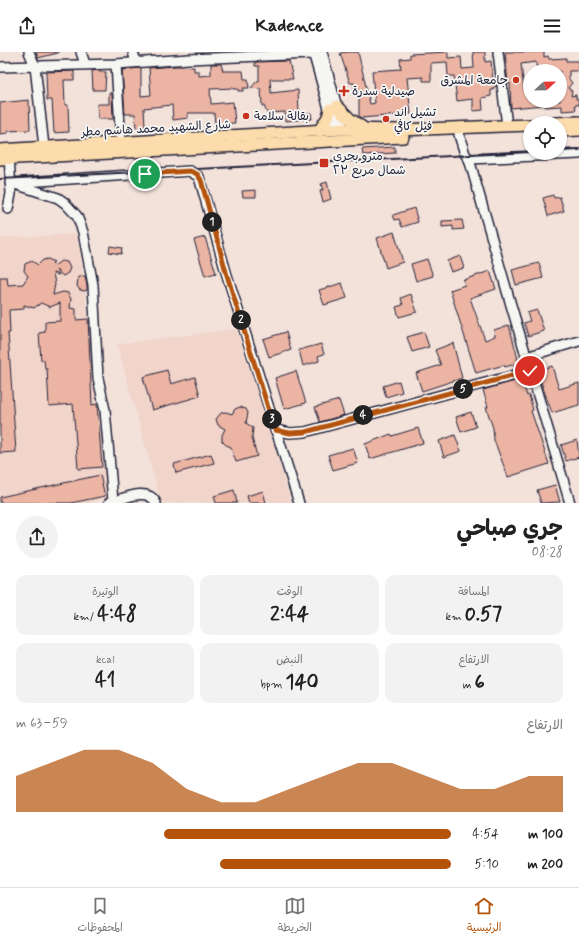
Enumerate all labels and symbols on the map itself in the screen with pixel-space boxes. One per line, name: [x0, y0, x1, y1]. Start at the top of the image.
north arrow: [523, 64, 567, 108]
place label: جامعة المشرق: [440, 73, 508, 89]
marker: جامعة المشرق: [511, 75, 521, 85]
place label: صيدلية سدرة: [352, 84, 415, 100]
marker: صيدلية سدرة: [339, 86, 349, 96]
place label: تشيل اند فيل كافي: [394, 105, 436, 135]
place label: بقالة سلامة: [254, 109, 309, 125]
marker: بقالة سلامة: [241, 111, 251, 121]
marker: تشيل اند فيل كافي: [381, 114, 391, 124]
street label: شارع الشهيد محمد هاشم مطر: [80, 117, 231, 141]
place label: مترو بحري شمال مربع ٢٣: [333, 149, 406, 179]
pin: [128, 157, 162, 191]
marker: مترو بحري شمال مربع ٢٣: [318, 157, 330, 169]
pin: 1: [202, 212, 222, 232]
pin: 2: [231, 310, 251, 330]
pin: [513, 354, 547, 388]
pin: 5: [453, 379, 473, 399]
pin: 4: [353, 405, 373, 425]
pin: 3: [262, 409, 282, 429]

